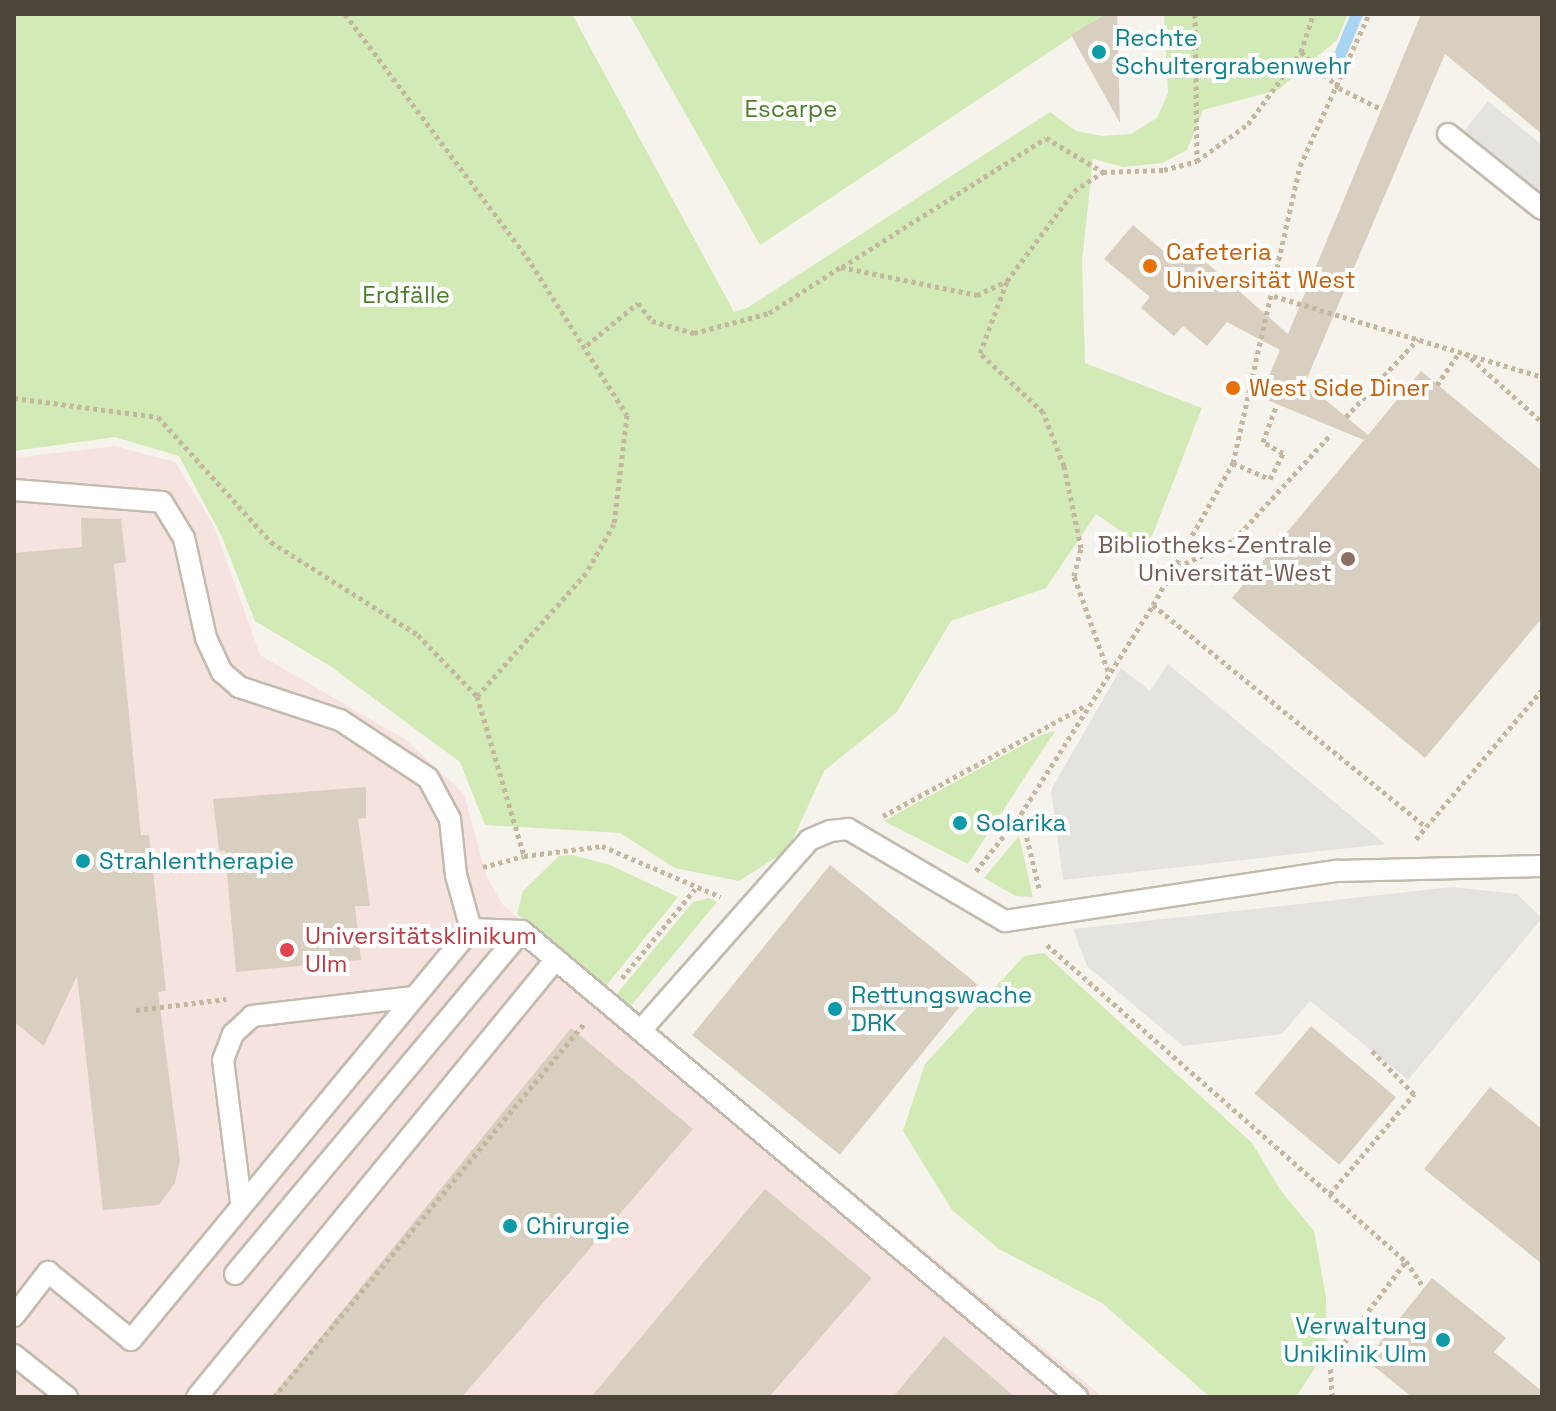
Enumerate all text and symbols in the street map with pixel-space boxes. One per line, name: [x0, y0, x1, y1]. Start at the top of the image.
place label: Rechte Schultergrabenwehr: [1115, 24, 1352, 80]
marker: Rechte Schultergrabenwehr: [1090, 43, 1108, 61]
park label: Escarpe: [744, 95, 838, 123]
place label: Cafeteria Universität West: [1166, 238, 1356, 294]
marker: Cafeteria Universität West: [1141, 257, 1159, 275]
park label: Erdfälle: [362, 281, 450, 309]
place label: West Side Diner: [1249, 374, 1430, 402]
marker: West Side Diner: [1224, 379, 1242, 397]
place label: Bibliotheks-Zentrale Universität-West: [1098, 531, 1332, 587]
marker: Bibliotheks-Zentrale Universität-West: [1339, 550, 1357, 568]
place label: Solarika: [976, 809, 1067, 837]
marker: Solarika: [951, 814, 969, 832]
place label: Strahlentherapie: [99, 847, 294, 875]
marker: Strahlentherapie: [74, 852, 92, 870]
place label: Universitätsklinikum Ulm: [305, 922, 537, 978]
marker: Universitätsklinikum Ulm: [276, 939, 298, 961]
place label: Rettungswache DRK: [851, 981, 1032, 1037]
marker: Rettungswache DRK: [826, 1000, 844, 1018]
place label: Chirurgie: [526, 1212, 630, 1240]
marker: Chirurgie: [501, 1217, 519, 1235]
place label: Verwaltung Uniklinik Ulm: [1284, 1312, 1427, 1368]
marker: Verwaltung Uniklinik Ulm: [1434, 1331, 1452, 1349]

